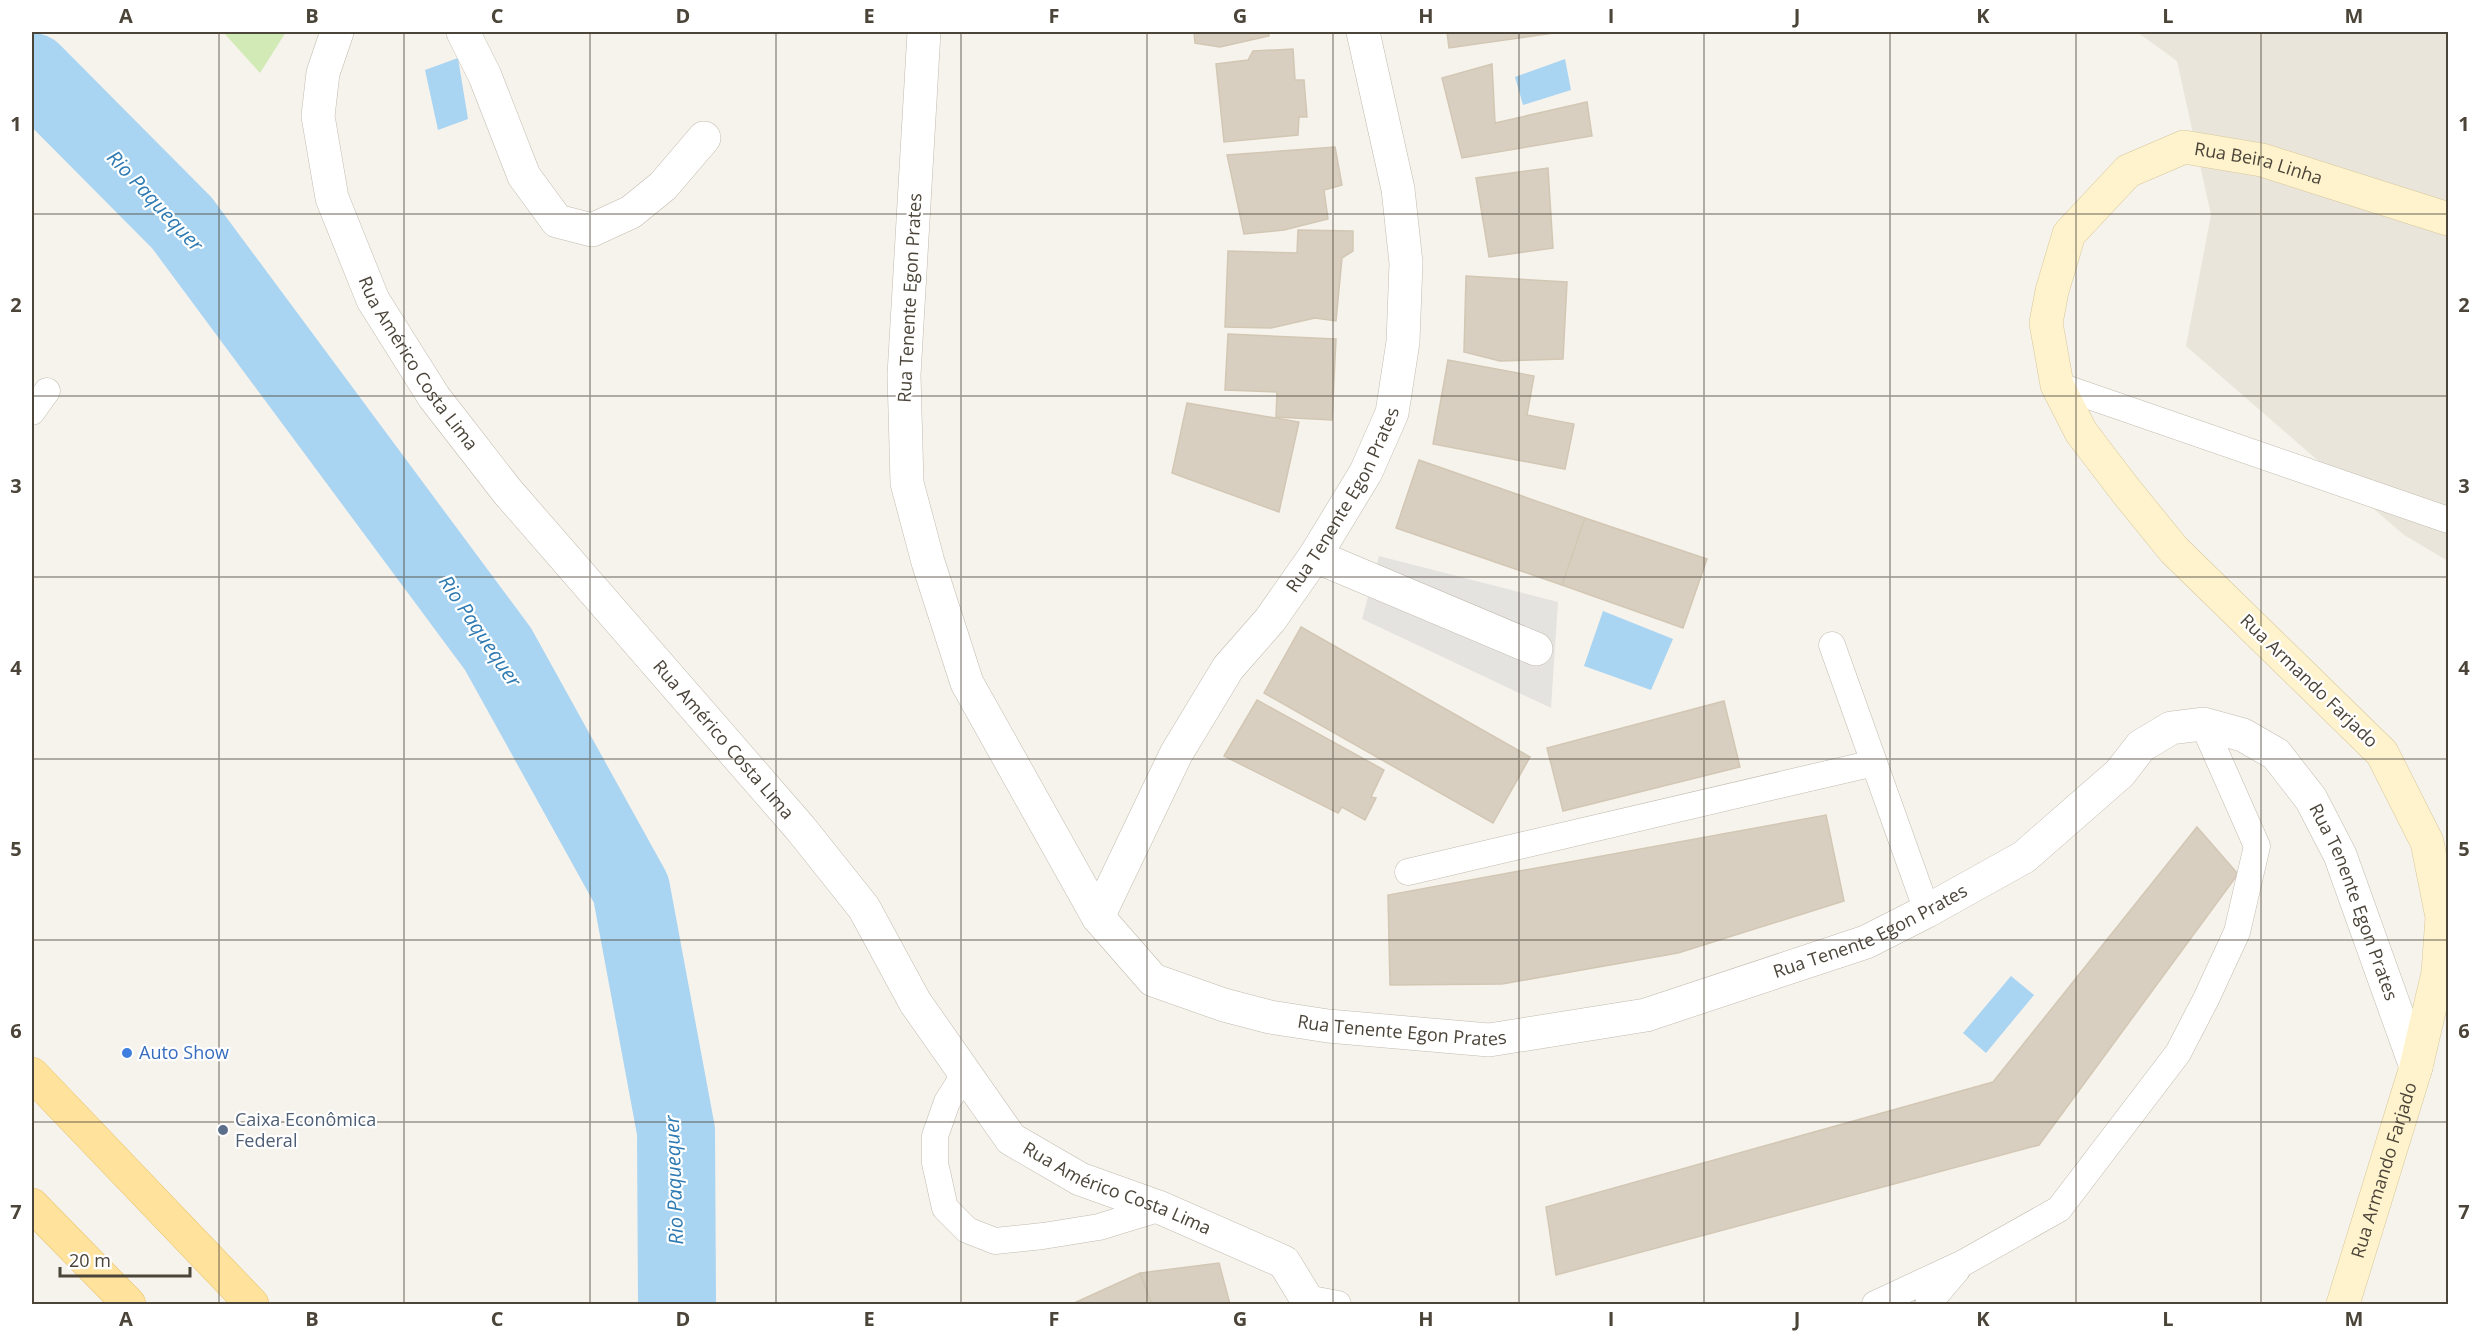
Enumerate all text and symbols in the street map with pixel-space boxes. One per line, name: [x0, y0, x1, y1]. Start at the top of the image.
text: A: [119, 2, 133, 29]
text: B: [305, 2, 319, 29]
text: C: [491, 2, 504, 29]
text: D: [676, 2, 690, 29]
text: E: [863, 2, 875, 29]
text: F: [1049, 2, 1059, 29]
text: G: [1233, 2, 1247, 29]
text: H: [1418, 2, 1434, 29]
text: I: [1608, 2, 1614, 29]
text: J: [1792, 2, 1800, 29]
text: K: [1976, 2, 1990, 29]
text: L: [2162, 2, 2174, 29]
text: M: [2345, 2, 2363, 29]
text: 1: [10, 110, 22, 137]
text: 1: [2458, 110, 2470, 137]
street label: Rua Beira Linha: [2193, 136, 2326, 189]
water label: Rio Paquequer: [101, 144, 210, 258]
street label: Rua Tenente Egon Prates: [892, 193, 926, 403]
street label: Rua Américo Costa Lima: [354, 272, 484, 455]
text: 2: [10, 291, 22, 318]
text: 2: [2458, 291, 2470, 318]
street label: Rua Tenente Egon Prates: [1280, 406, 1404, 597]
text: 3: [10, 472, 22, 499]
text: 3: [2458, 472, 2470, 499]
water label: Rio Paquequer: [433, 569, 528, 693]
street label: Rua Armando Farjado: [2236, 608, 2384, 752]
text: 4: [10, 654, 22, 681]
street label: Rua Américo Costa Lima: [648, 654, 800, 824]
text: 4: [2458, 654, 2470, 681]
street label: Rua Tenente Egon Prates: [2304, 799, 2404, 1003]
text: 5: [10, 835, 22, 862]
text: 5: [2458, 835, 2470, 862]
street label: Rua Tenente Egon Prates: [1770, 878, 1971, 983]
street label: Rua Tenente Egon Prates: [1296, 1008, 1508, 1051]
text: 6: [10, 1017, 22, 1044]
text: 6: [2458, 1017, 2470, 1044]
place label: Auto Show: [139, 1040, 229, 1064]
marker: Auto Show: [120, 1046, 134, 1060]
street label: Rua Armando Farjado: [2345, 1079, 2422, 1261]
place label: Caixa Econômica Federal: [235, 1107, 376, 1152]
water label: Rio Paquequer: [658, 1114, 689, 1245]
marker: Caixa Econômica Federal: [216, 1123, 230, 1137]
street label: Rua Américo Costa Lima: [1019, 1136, 1215, 1240]
text: 7: [10, 1198, 22, 1225]
text: 7: [2458, 1198, 2470, 1225]
scale bar: [60, 1240, 190, 1278]
text: 20 m: [69, 1248, 111, 1272]
text: A: [119, 1305, 133, 1332]
text: B: [305, 1305, 319, 1332]
text: C: [491, 1305, 504, 1332]
text: D: [676, 1305, 690, 1332]
text: E: [863, 1305, 875, 1332]
text: F: [1049, 1305, 1059, 1332]
text: G: [1233, 1305, 1247, 1332]
text: H: [1418, 1305, 1434, 1332]
text: I: [1608, 1305, 1614, 1332]
text: J: [1792, 1305, 1800, 1332]
text: K: [1976, 1305, 1990, 1332]
text: L: [2162, 1305, 2174, 1332]
text: M: [2345, 1305, 2363, 1332]

